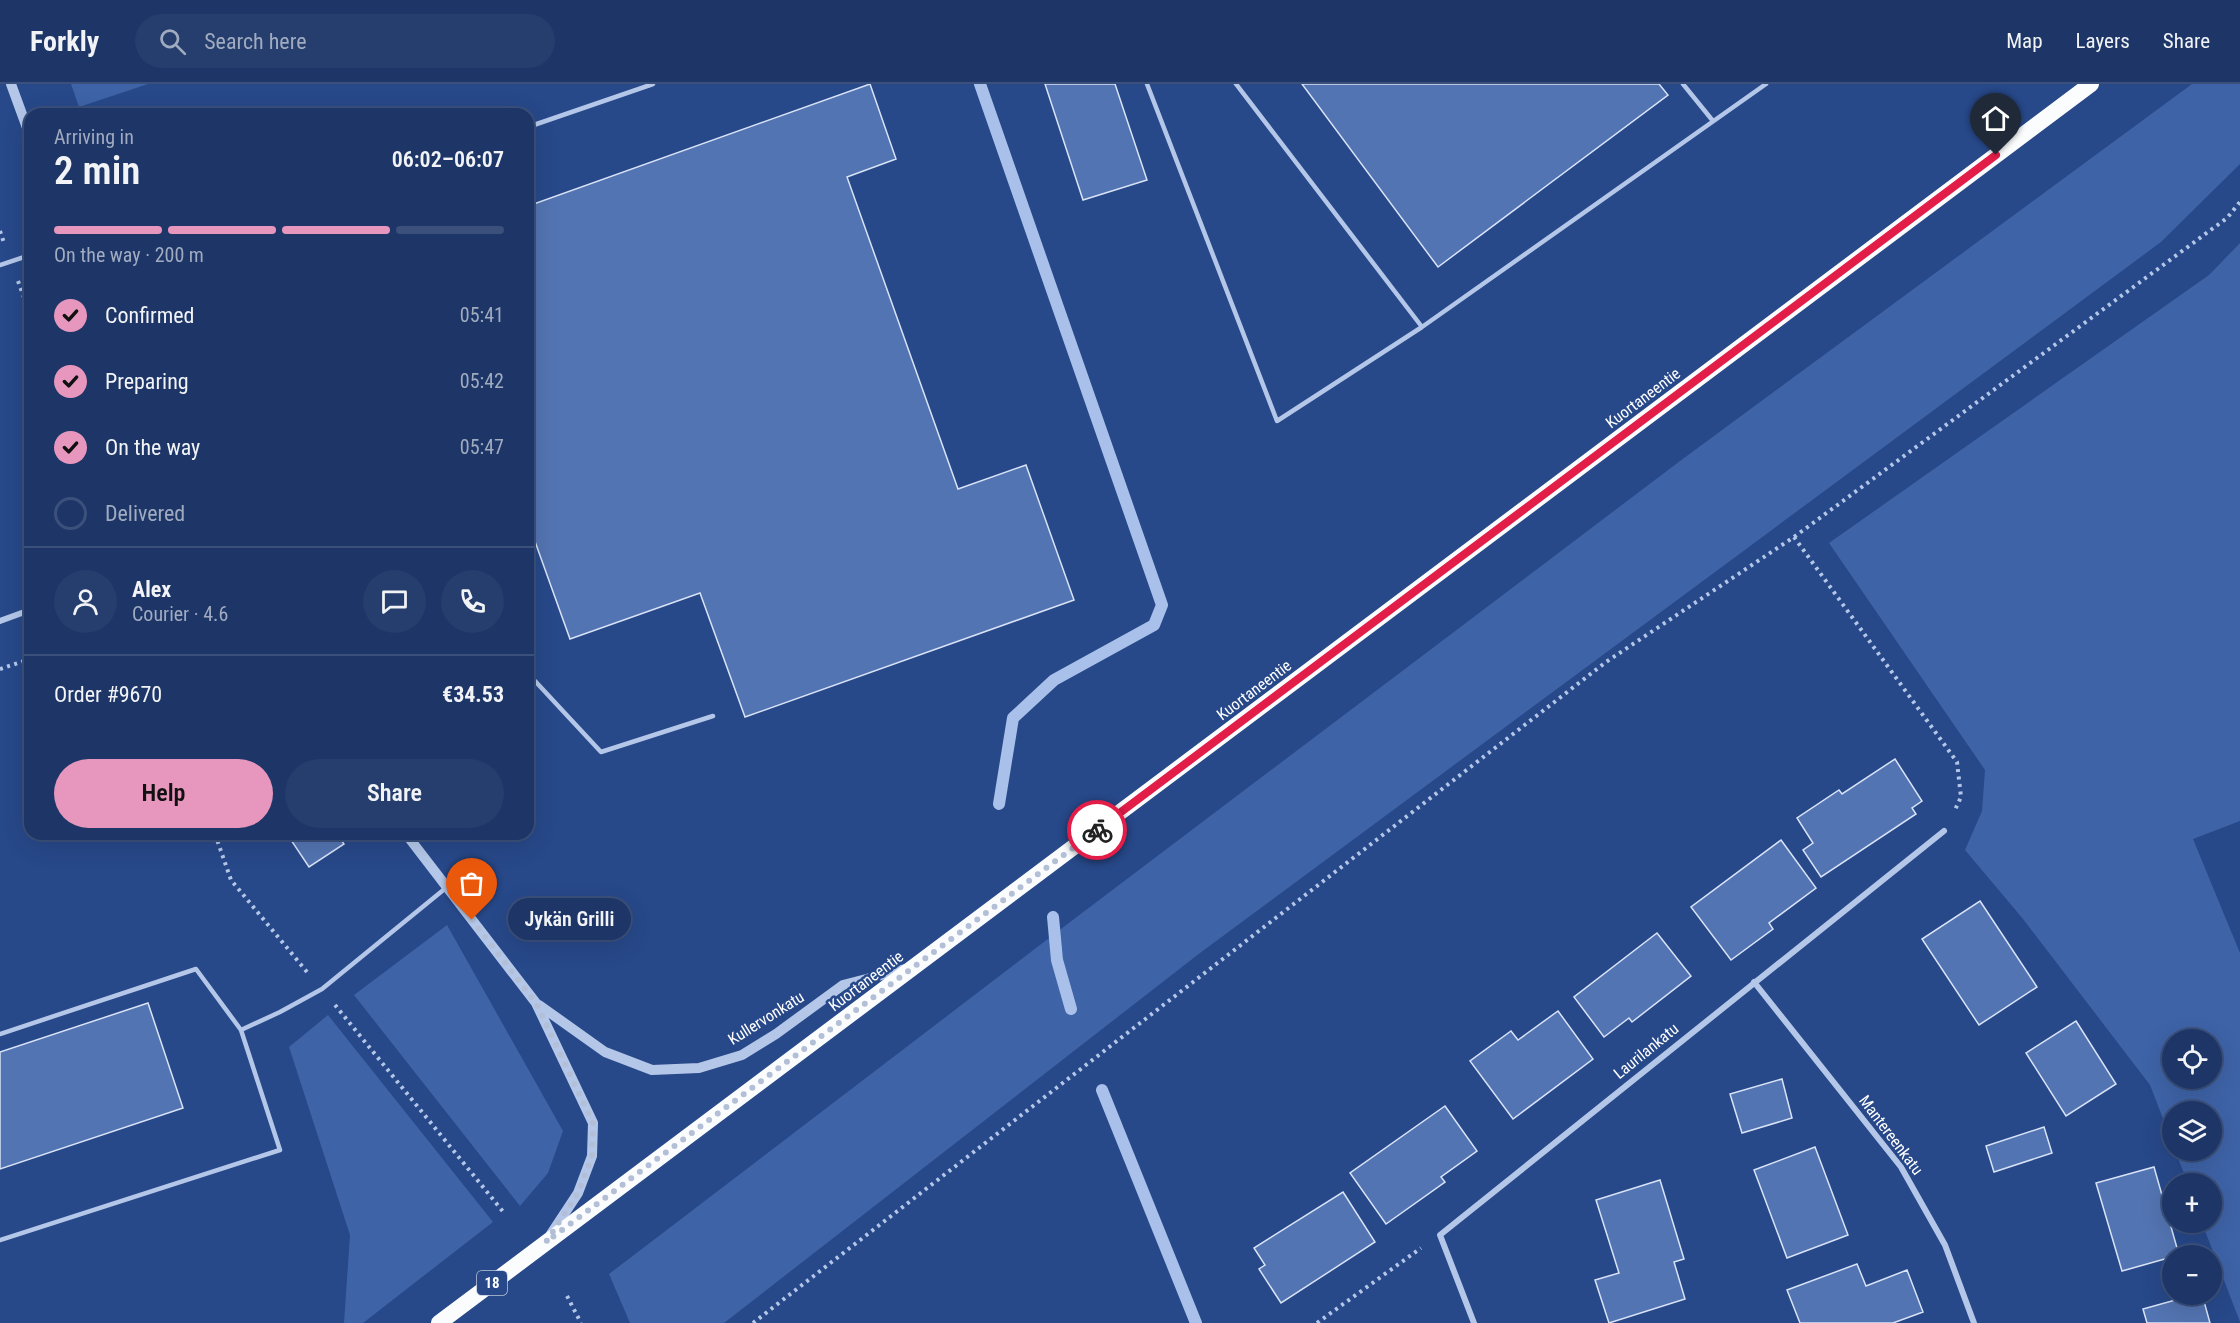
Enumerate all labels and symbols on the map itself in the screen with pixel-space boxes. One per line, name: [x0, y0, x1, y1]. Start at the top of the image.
pin: [1970, 93, 2021, 155]
street label: Kuortaneentie: [1602, 364, 1684, 432]
street label: Kuortaneentie: [1213, 656, 1295, 724]
courier: [1067, 800, 1127, 860]
pin: [446, 858, 497, 920]
callout: Jykän Grilli: [508, 899, 631, 941]
street label: Kuortaneentie: [825, 947, 907, 1015]
street label: Kullervonkatu: [724, 987, 808, 1049]
street label: Laurilankatu: [1610, 1019, 1682, 1083]
street label: Mantereenkatu: [1855, 1092, 1927, 1178]
road number: 18: [477, 1271, 507, 1295]

